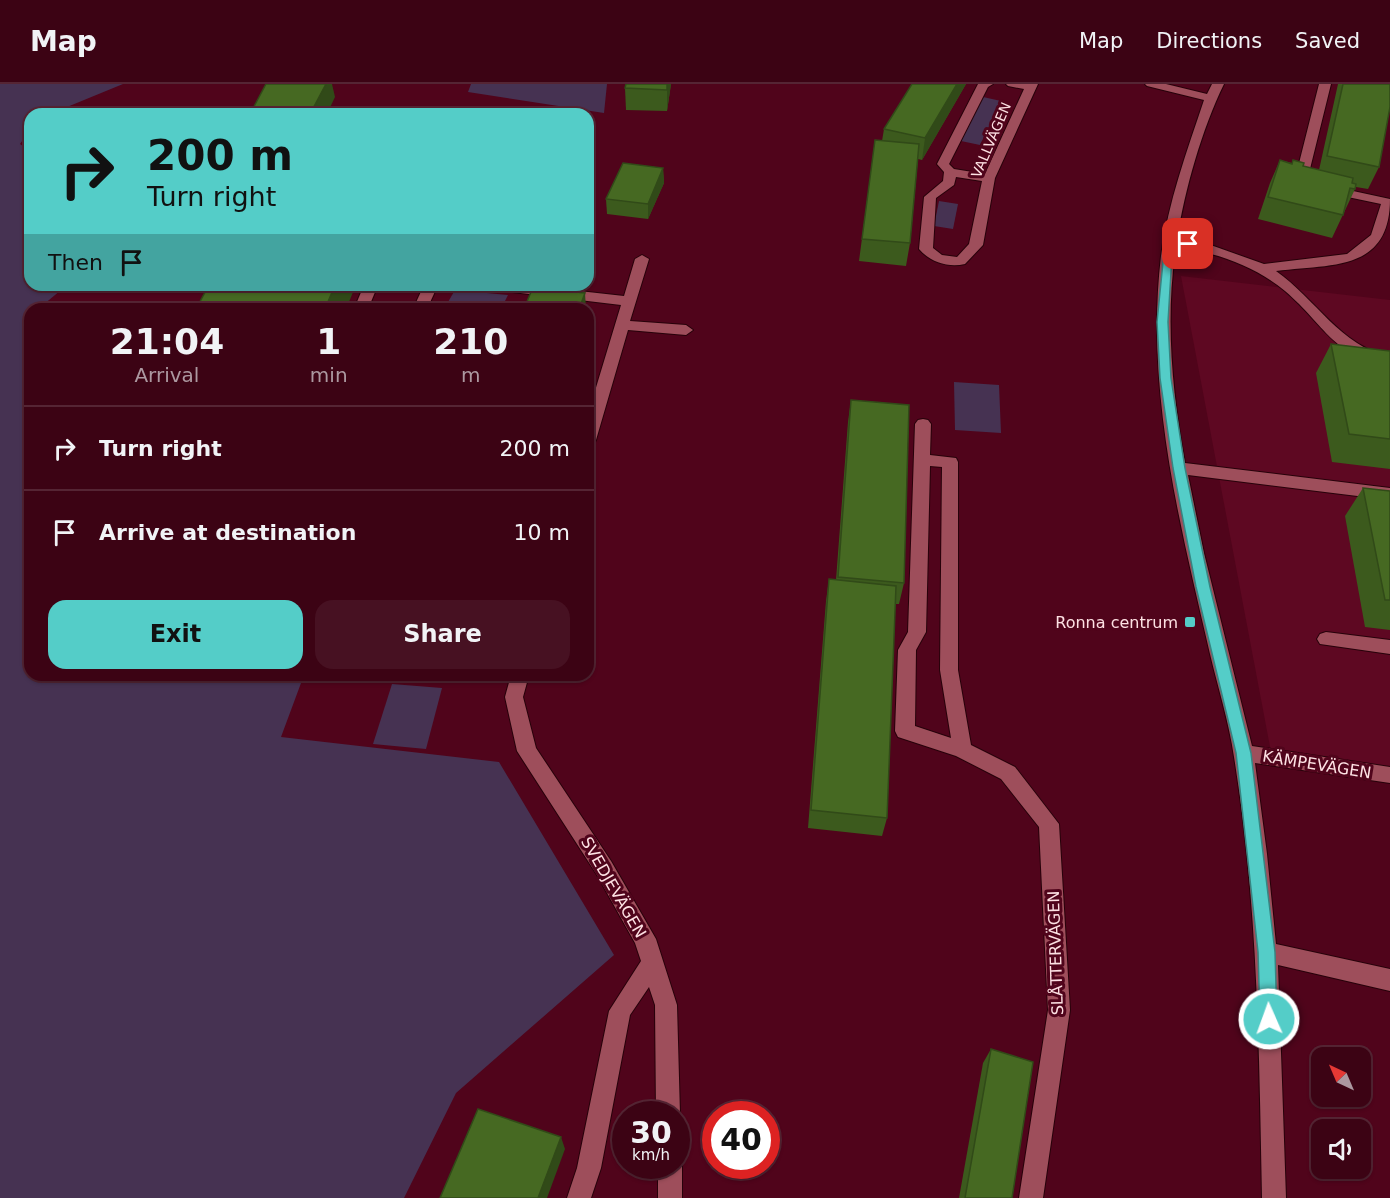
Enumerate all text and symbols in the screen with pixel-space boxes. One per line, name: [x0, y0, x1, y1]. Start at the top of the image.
text: Map: [30, 25, 97, 58]
text: Map: [1079, 29, 1123, 53]
text: Directions: [1156, 29, 1262, 53]
text: Saved: [1295, 29, 1360, 53]
street label: VALLVÄGEN: [967, 99, 1014, 180]
text: 200 m: [147, 131, 293, 180]
icon: right: [48, 132, 126, 210]
text: Turn right: [147, 181, 276, 212]
pin: [1162, 218, 1213, 269]
icon: arrive: [1171, 227, 1204, 260]
icon: arrive: [115, 246, 148, 279]
text: Then: [48, 250, 103, 275]
text: 21:04: [110, 321, 224, 362]
text: 1: [316, 321, 341, 362]
text: 210: [433, 321, 508, 362]
text: Arrival: [134, 363, 199, 387]
text: min: [310, 363, 348, 387]
text: m: [461, 363, 481, 387]
icon: right: [48, 432, 81, 465]
text: Turn right: [99, 436, 222, 461]
text: 200 m: [500, 436, 570, 461]
icon: arrive: [48, 516, 81, 549]
text: Arrive at destination: [99, 520, 356, 545]
text: 10 m: [514, 520, 570, 545]
button: Exit: [48, 600, 303, 669]
button: Share: [315, 600, 570, 669]
place label: Ronna centrum: [1055, 613, 1178, 632]
marker: Ronna centrum: [1183, 615, 1197, 629]
street label: KÄMPEVÄGEN: [1261, 747, 1373, 782]
street label: SVEDJEVÄGEN: [577, 833, 650, 941]
street label: SLÅTTERVÄGEN: [1044, 890, 1067, 1016]
position arrow: [1237, 987, 1301, 1051]
north arrow: [1311, 1047, 1371, 1107]
map controls: [1311, 1047, 1371, 1179]
speed limit sign: 40: [702, 1101, 780, 1179]
text: 30: [630, 1115, 672, 1150]
button: sound: [1311, 1119, 1371, 1179]
text: km/h: [632, 1146, 670, 1164]

